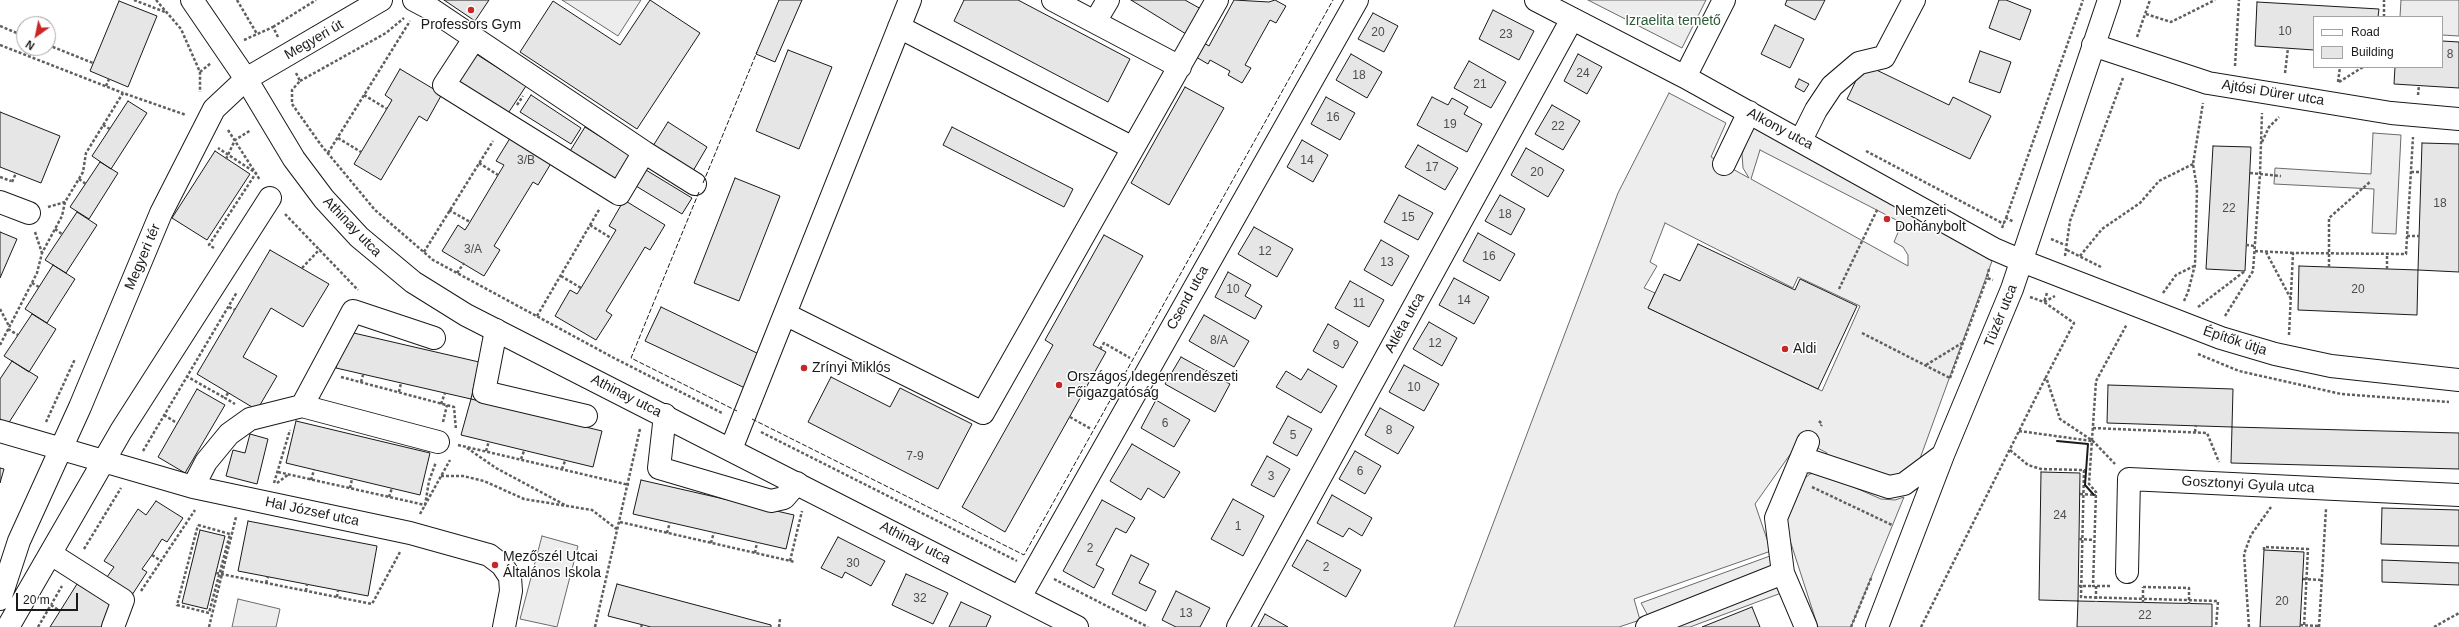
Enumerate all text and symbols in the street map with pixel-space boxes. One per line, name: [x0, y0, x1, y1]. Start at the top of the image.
marker: Professors Gym: [466, 5, 476, 15]
park label: Izraelita temető: [1625, 13, 1721, 29]
north arrow: [16, 16, 56, 56]
street label: Megyeri út: [281, 16, 347, 64]
legend: [2313, 16, 2443, 68]
place label: Professors Gym: [421, 17, 521, 33]
house number: 10: [2278, 25, 2292, 39]
text: Road: [2351, 25, 2380, 39]
house number: 20: [1371, 26, 1385, 40]
house number: 23: [1499, 28, 1513, 42]
text: N: [23, 38, 37, 52]
text: Building: [2351, 45, 2394, 59]
house number: 8: [2447, 48, 2453, 62]
house number: 24: [1576, 67, 1590, 81]
house number: 18: [1352, 69, 1366, 83]
street label: Ajtósi Dürer utca: [2221, 77, 2325, 109]
house number: 21: [1473, 78, 1487, 92]
street label: Alkony utca: [1744, 105, 1816, 153]
house number: 16: [1326, 111, 1340, 125]
house number: 19: [1443, 118, 1457, 132]
house number: 22: [1551, 120, 1565, 134]
house number: 3/B: [517, 154, 535, 168]
house number: 14: [1300, 154, 1314, 168]
house number: 17: [1425, 161, 1439, 175]
house number: 20: [1530, 166, 1544, 180]
street label: Athinay utca: [319, 193, 385, 261]
house number: 18: [2433, 197, 2447, 211]
house number: 22: [2222, 202, 2236, 216]
place label: Nemzeti Dohánybolt: [1895, 203, 1966, 236]
house number: 18: [1498, 208, 1512, 222]
house number: 15: [1401, 211, 1415, 225]
marker: Nemzeti Dohánybolt: [1882, 214, 1892, 224]
street label: Megyeri tér: [122, 221, 164, 293]
house number: 3/A: [464, 243, 482, 257]
house number: 12: [1258, 245, 1272, 259]
house number: 16: [1482, 250, 1496, 264]
house number: 13: [1380, 256, 1394, 270]
street label: Csend utca: [1163, 263, 1213, 333]
street label: Tüzér utca: [1981, 282, 2021, 350]
house number: 10: [1226, 283, 1240, 297]
house number: 20: [2351, 283, 2365, 297]
street label: Atléta utca: [1382, 290, 1428, 356]
house number: 14: [1457, 294, 1471, 308]
house number: 11: [1353, 297, 1365, 311]
street label: Építők útja: [2201, 323, 2269, 359]
house number: 8/A: [1210, 334, 1228, 348]
house number: 12: [1428, 337, 1442, 351]
house number: 9: [1333, 339, 1339, 353]
place label: Aldi: [1793, 341, 1816, 357]
marker: Aldi: [1780, 344, 1790, 354]
place label: Zrínyi Miklós: [812, 360, 891, 376]
marker: Zrínyi Miklós: [799, 363, 809, 373]
place label: Országos Idegenrendészeti Főigazgatóság: [1067, 369, 1238, 402]
street label: Athinay utca: [588, 371, 664, 421]
marker: Országos Idegenrendészeti Főigazgatóság: [1054, 380, 1064, 390]
house number: 10: [1407, 381, 1421, 395]
house number: 6: [1162, 417, 1168, 431]
house number: 8: [1386, 424, 1392, 438]
house number: 5: [1290, 429, 1296, 443]
house number: 7-9: [906, 450, 924, 464]
house number: 6: [1357, 465, 1363, 479]
house number: 3: [1268, 470, 1274, 484]
street label: Gosztonyi Gyula utca: [2181, 473, 2315, 497]
street label: Hal József utca: [263, 494, 361, 530]
house number: 24: [2053, 509, 2067, 523]
street label: Athinay utca: [877, 518, 953, 568]
house number: 1: [1235, 520, 1241, 534]
house number: 2: [1087, 542, 1093, 556]
place label: Mezőszél Utcai Általános Iskola: [503, 549, 601, 582]
house number: 30: [846, 557, 860, 571]
marker: Mezőszél Utcai Általános Iskola: [490, 560, 500, 570]
house number: 2: [1323, 561, 1329, 575]
scale bar: [18, 585, 80, 611]
house number: 32: [913, 592, 927, 606]
text: 20 m: [23, 593, 50, 607]
house number: 20: [2275, 595, 2289, 609]
house number: 13: [1179, 607, 1193, 621]
house number: 22: [2138, 609, 2152, 623]

